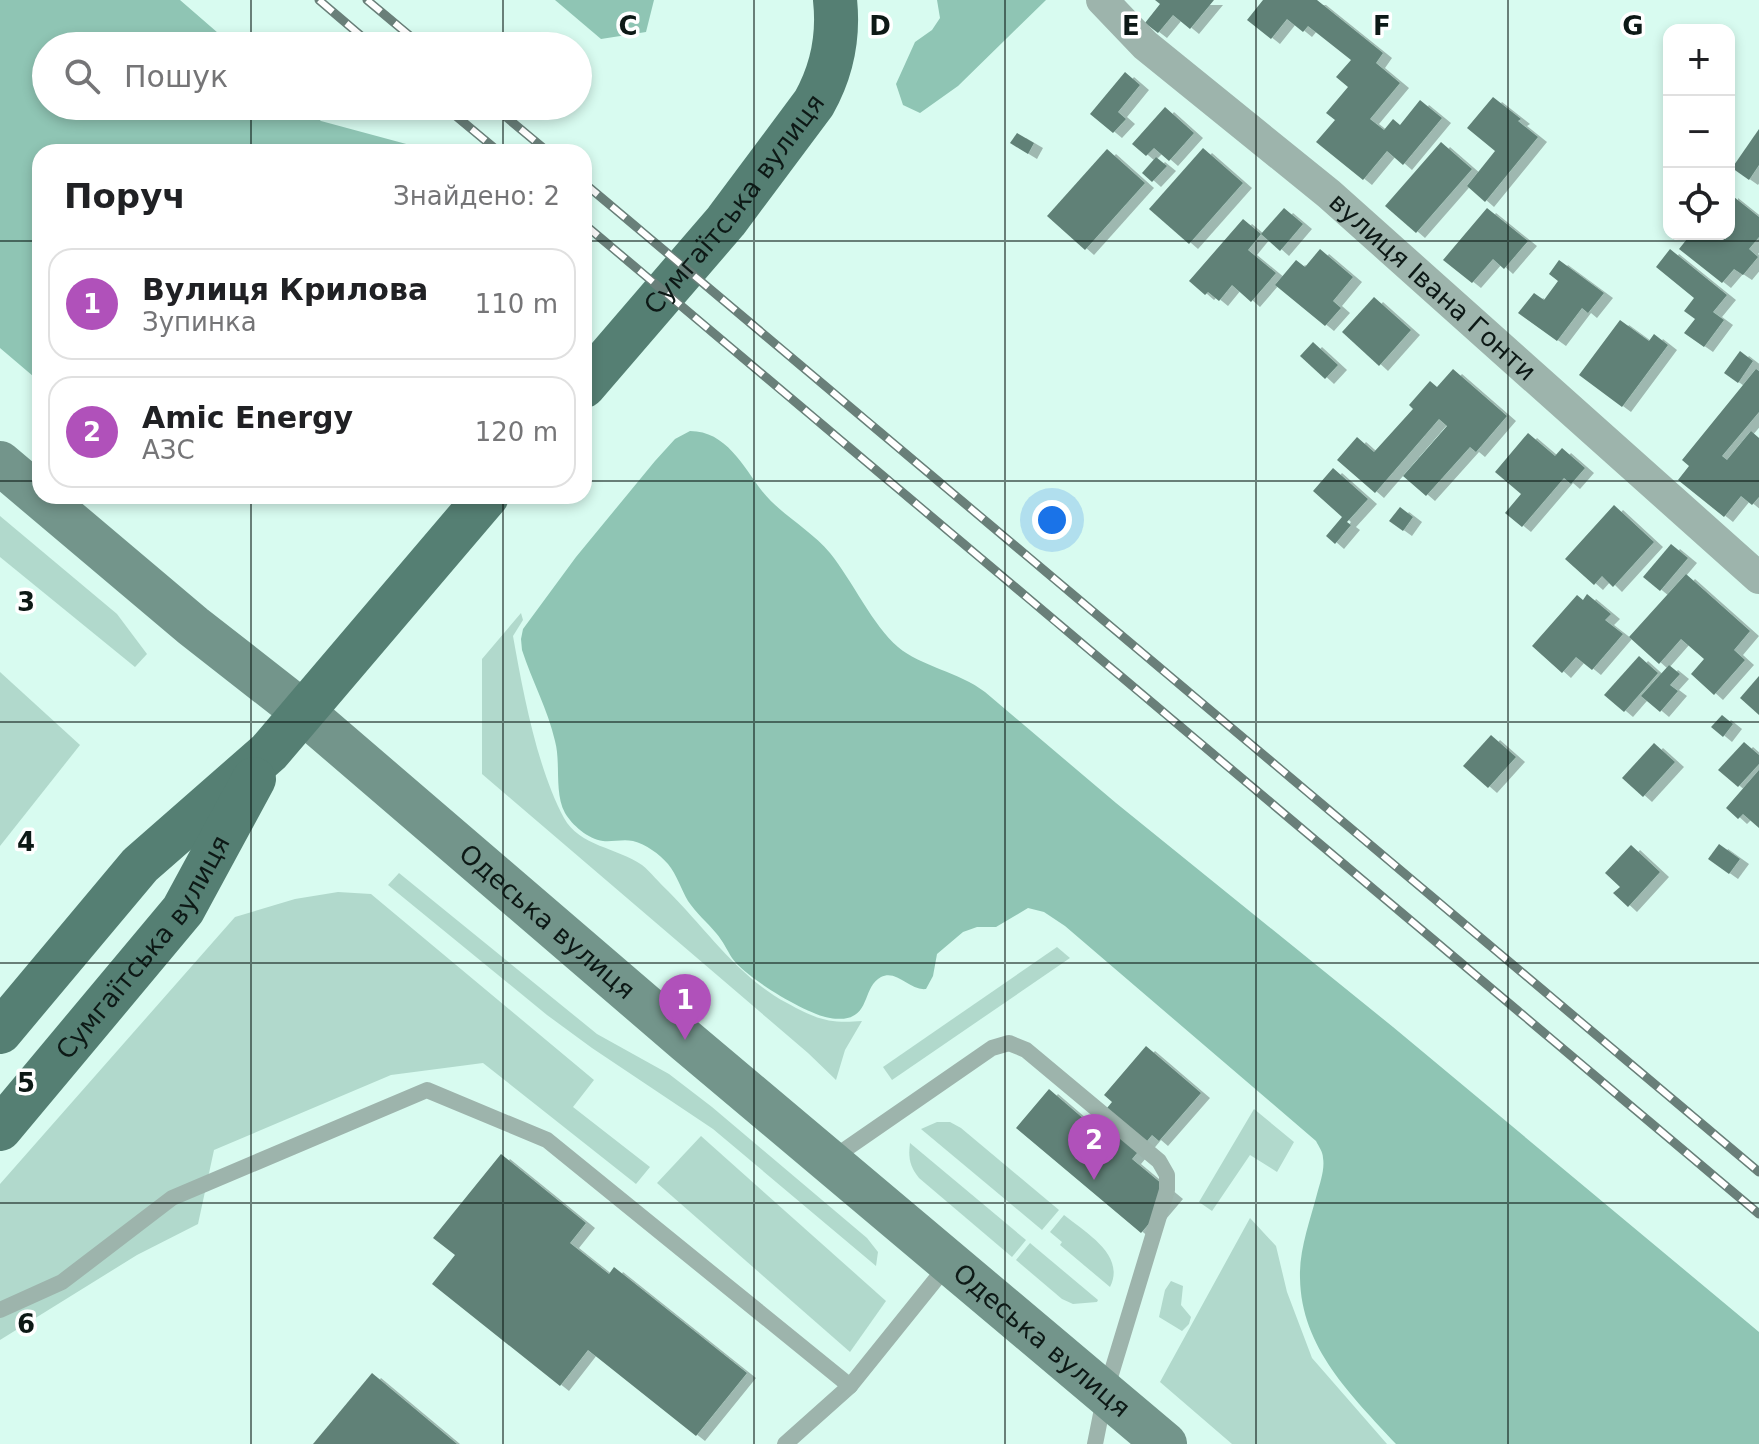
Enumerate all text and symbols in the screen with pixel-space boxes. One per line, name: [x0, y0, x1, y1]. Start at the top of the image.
text: C: [618, 11, 638, 41]
text: D: [869, 11, 891, 41]
text: E: [1122, 11, 1140, 41]
text: F: [1373, 11, 1391, 41]
text: G: [1622, 11, 1644, 41]
map controls: [1663, 24, 1735, 240]
button: +: [1663, 24, 1735, 96]
search box: [32, 32, 592, 120]
icon: search: [60, 54, 104, 98]
text: Пошук: [124, 59, 228, 94]
street label: Сумгаїтська вулиця: [638, 88, 830, 320]
button: −: [1663, 96, 1735, 168]
button: locate: [1663, 168, 1735, 240]
text: Поруч: [64, 176, 186, 216]
text: Знайдено: 2: [393, 181, 560, 211]
street label: вулиця Івана Гонти: [1323, 187, 1542, 387]
text: Вулиця Крилова: [142, 272, 428, 307]
text: 1: [83, 289, 101, 319]
text: 110 m: [475, 289, 558, 319]
text: Зупинка: [142, 307, 257, 337]
text: Amic Energy: [142, 400, 353, 435]
text: 2: [83, 417, 101, 447]
text: 120 m: [475, 417, 558, 447]
text: АЗС: [142, 435, 195, 465]
your location: [1032, 500, 1072, 540]
text: 3: [17, 587, 35, 617]
text: 4: [17, 827, 35, 857]
street label: Сумгаїтська вулиця: [50, 830, 236, 1065]
street label: Одеська вулиця: [453, 838, 641, 1005]
pin: 1: [659, 974, 711, 1040]
text: 5: [17, 1068, 35, 1098]
pin: 2: [1068, 1114, 1120, 1180]
street label: Одеська вулиця: [947, 1257, 1136, 1423]
text: 6: [17, 1309, 35, 1339]

